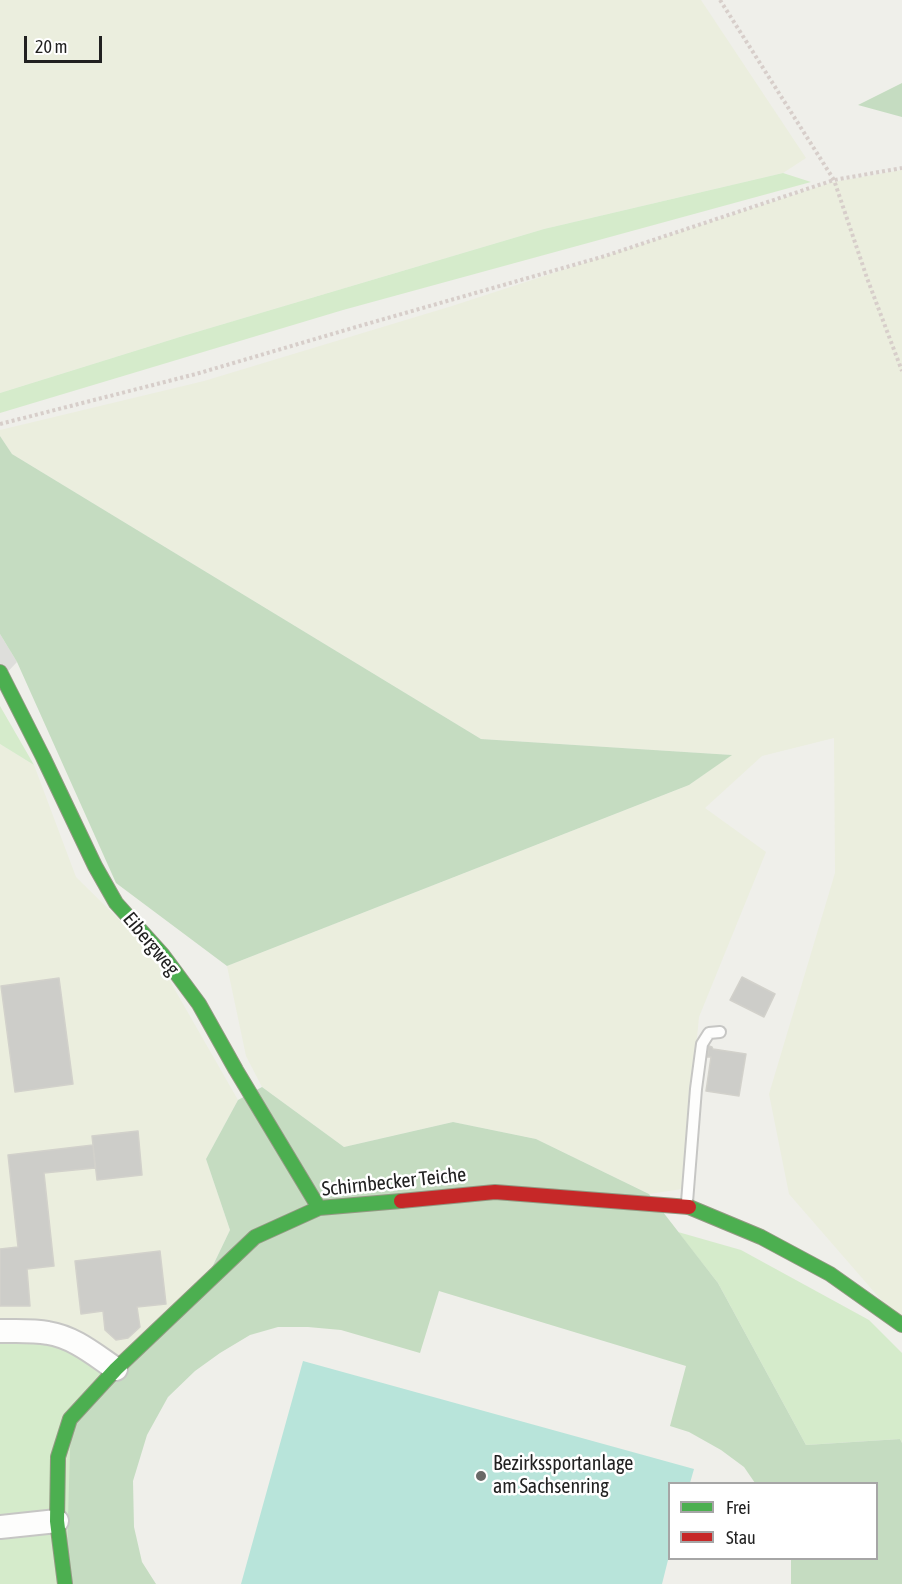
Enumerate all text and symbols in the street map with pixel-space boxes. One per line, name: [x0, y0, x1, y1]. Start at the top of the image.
scale bar: [27, 24, 105, 62]
text: 20 m: [35, 36, 67, 57]
street label: Eibergweg: [118, 908, 184, 980]
street label: Schirnbecker Teiche: [321, 1162, 467, 1202]
place label: Bezirkssportanlage am Sachsenring: [493, 1452, 633, 1499]
marker: Bezirkssportanlage am Sachsenring: [474, 1469, 488, 1483]
legend: [668, 1482, 878, 1560]
text: Frei: [726, 1497, 751, 1518]
text: Stau: [726, 1527, 756, 1548]

